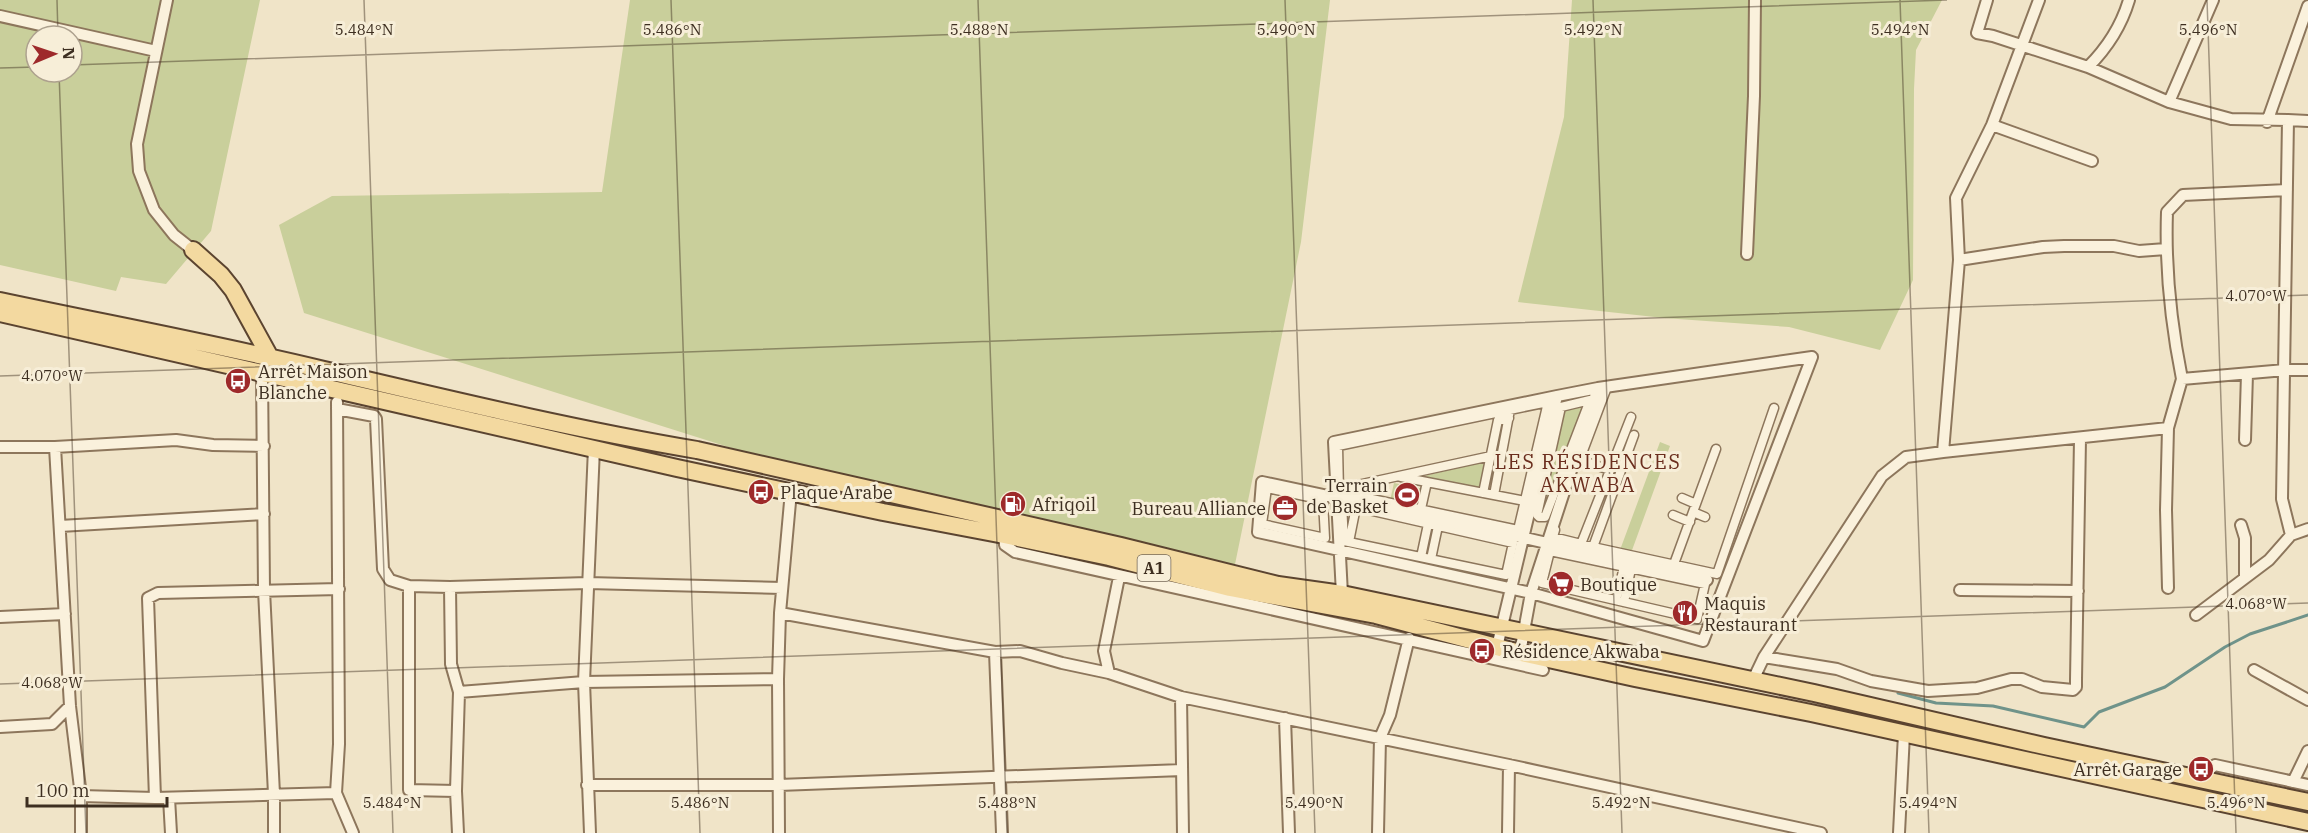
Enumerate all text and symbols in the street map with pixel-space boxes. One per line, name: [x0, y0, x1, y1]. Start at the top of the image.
text: 5.484°N: [335, 20, 393, 39]
text: 5.486°N: [643, 20, 701, 39]
text: 5.488°N: [950, 20, 1008, 39]
text: 5.490°N: [1257, 20, 1315, 39]
text: 5.492°N: [1564, 20, 1622, 39]
text: 5.494°N: [1871, 20, 1929, 39]
text: 5.496°N: [2179, 20, 2237, 39]
north arrow: [24, 24, 84, 84]
text: N: [59, 47, 79, 60]
text: 4.070°W: [2225, 286, 2287, 305]
place label: Arrêt Maison Blanche: [258, 360, 368, 404]
text: 4.070°W: [21, 366, 83, 385]
bus stop icon: Arrêt Maison Blanche: [223, 366, 253, 396]
district label: LES RÉSIDENCES AKWABA: [1494, 448, 1682, 498]
place label: Terrain de Basket: [1306, 474, 1388, 518]
bus stop icon: Plaque Arabe: [746, 477, 776, 507]
sports icon: Terrain de Basket: [1392, 480, 1422, 510]
place label: Plaque Arabe: [780, 481, 893, 504]
fuel station icon: Afriqoil: [998, 489, 1028, 519]
place label: Afriqoil: [1032, 493, 1096, 516]
office icon: Bureau Alliance: [1270, 493, 1300, 523]
place label: Bureau Alliance: [1131, 497, 1266, 520]
road number: A1: [1138, 555, 1170, 581]
supermarket icon: Boutique: [1546, 569, 1576, 599]
place label: Boutique: [1580, 573, 1657, 596]
place label: Maquis Restaurant: [1704, 592, 1797, 636]
text: 4.068°W: [2225, 594, 2287, 613]
restaurant icon: Maquis Restaurant: [1670, 598, 1700, 628]
bus stop icon: Résidence Akwaba: [1467, 636, 1497, 666]
place label: Résidence Akwaba: [1502, 640, 1660, 663]
text: 4.068°W: [21, 673, 83, 692]
bus stop icon: Arrêt Garage: [2186, 754, 2216, 784]
place label: Arrêt Garage: [2073, 758, 2182, 781]
scale bar: [27, 770, 166, 808]
text: 100 m: [36, 779, 90, 802]
text: 5.484°N: [363, 793, 421, 812]
text: 5.486°N: [671, 793, 729, 812]
text: 5.488°N: [978, 793, 1036, 812]
text: 5.490°N: [1285, 793, 1343, 812]
text: 5.492°N: [1592, 793, 1650, 812]
text: 5.494°N: [1899, 793, 1957, 812]
text: 5.496°N: [2207, 793, 2265, 812]

